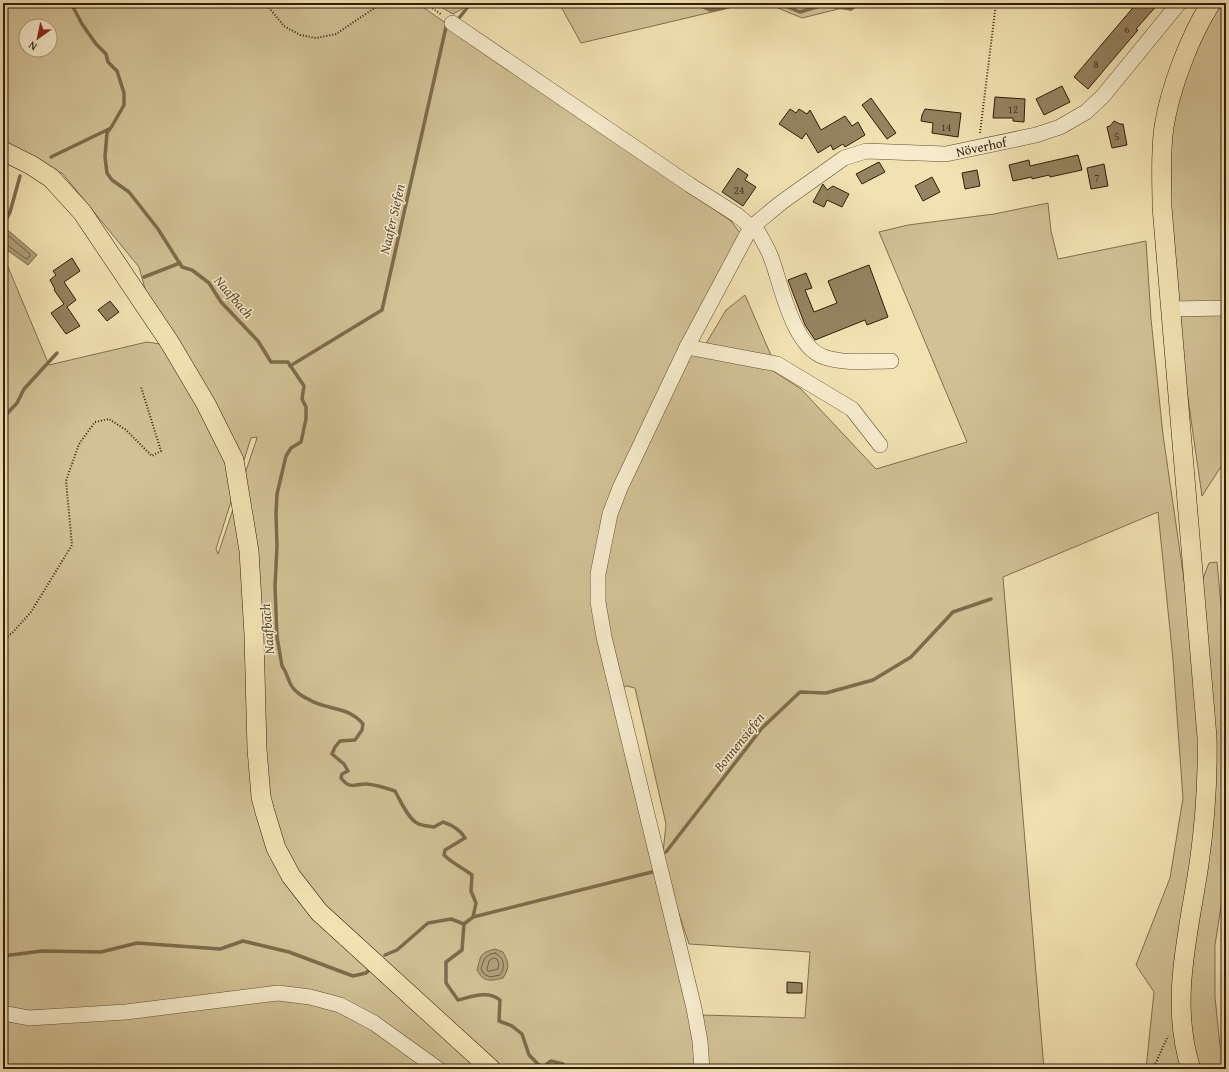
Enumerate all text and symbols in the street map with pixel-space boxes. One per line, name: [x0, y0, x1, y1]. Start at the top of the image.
north arrow: [18, 18, 58, 58]
house number: 6: [1124, 21, 1130, 37]
text: N: [25, 37, 40, 55]
house number: 8: [1093, 56, 1099, 72]
house number: 12: [1008, 101, 1018, 117]
house number: 14: [941, 119, 951, 135]
house number: 5: [1114, 128, 1120, 144]
street label: Növerhof: [954, 132, 1010, 161]
house number: 7: [1094, 169, 1100, 185]
water label: Naafer Siefen: [374, 182, 410, 256]
house number: 24: [734, 182, 744, 198]
water label: Naafbach: [210, 271, 258, 323]
water label: Naafbach: [255, 603, 279, 655]
water label: Bonnensiefen: [708, 708, 769, 777]

